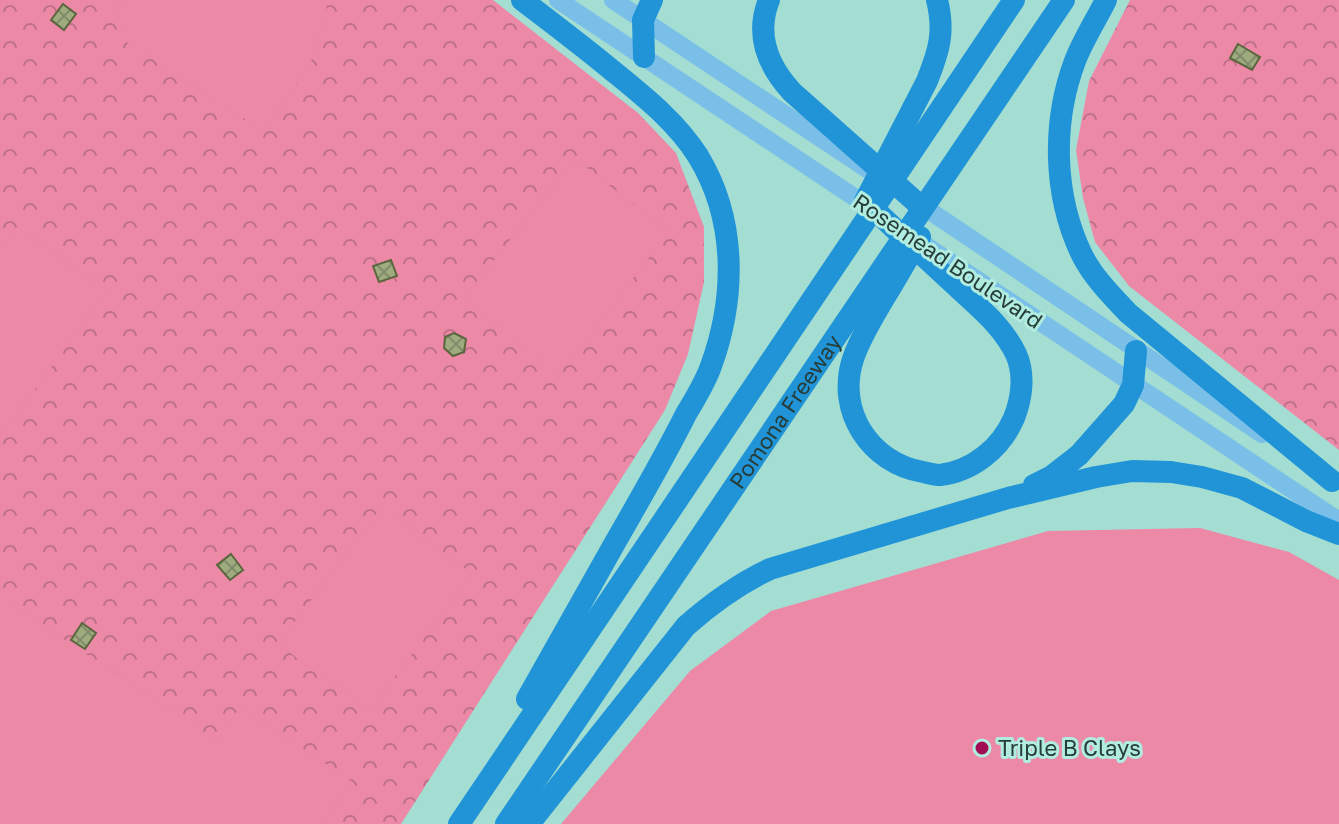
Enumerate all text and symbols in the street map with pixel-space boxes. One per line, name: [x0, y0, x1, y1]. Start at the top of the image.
street label: Rosemead Boulevard: [849, 187, 1048, 334]
street label: Pomona Freeway: [723, 329, 846, 493]
place label: Triple B Clays: [998, 734, 1141, 761]
marker: Triple B Clays: [973, 739, 991, 757]

